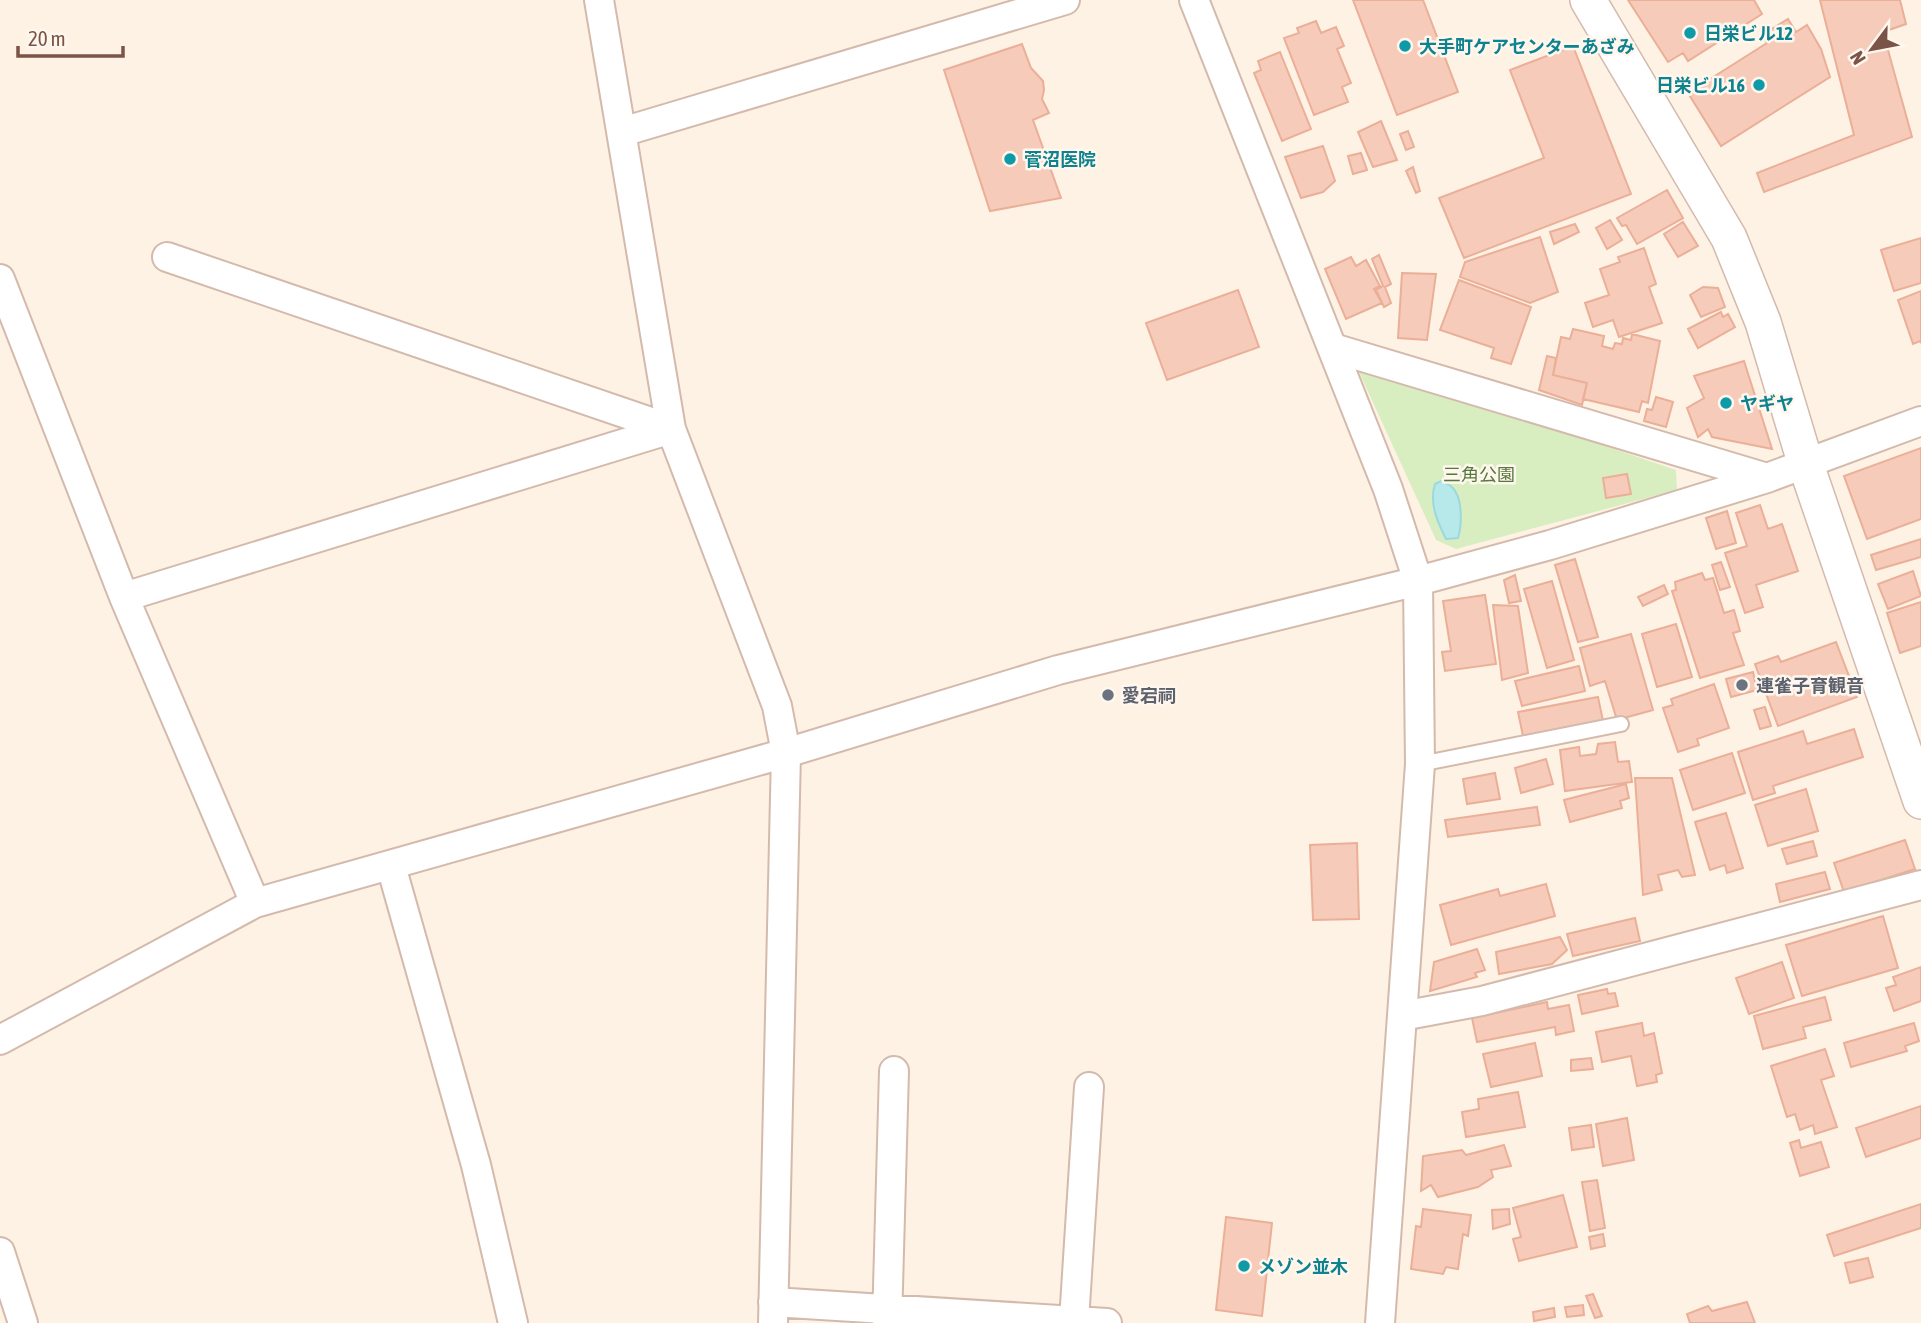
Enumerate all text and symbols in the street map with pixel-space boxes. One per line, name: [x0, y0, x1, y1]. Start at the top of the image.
scale bar: [18, 14, 122, 58]
north arrow: [1837, 14, 1907, 84]
place label: 日栄ビル12: [1704, 23, 1793, 44]
marker: 日栄ビル12: [1682, 25, 1698, 41]
text: 20 m: [28, 26, 66, 50]
place label: 大手町ケアセンターあざみ: [1419, 36, 1635, 57]
marker: 大手町ケアセンターあざみ: [1397, 38, 1413, 54]
text: N: [1845, 47, 1870, 69]
place label: 日栄ビル16: [1656, 75, 1745, 96]
marker: 日栄ビル16: [1751, 77, 1767, 93]
place label: 菅沼医院: [1024, 149, 1096, 170]
marker: 菅沼医院: [1002, 151, 1018, 167]
place label: ヤギヤ: [1740, 393, 1794, 414]
marker: ヤギヤ: [1718, 395, 1734, 411]
park label: 三角公園: [1443, 464, 1515, 485]
place label: 連雀子育観音: [1756, 675, 1864, 696]
marker: 連雀子育観音: [1734, 677, 1750, 693]
place label: 愛宕祠: [1122, 685, 1176, 706]
marker: 愛宕祠: [1100, 687, 1116, 703]
place label: メゾン並木: [1258, 1256, 1348, 1277]
marker: メゾン並木: [1236, 1258, 1252, 1274]

